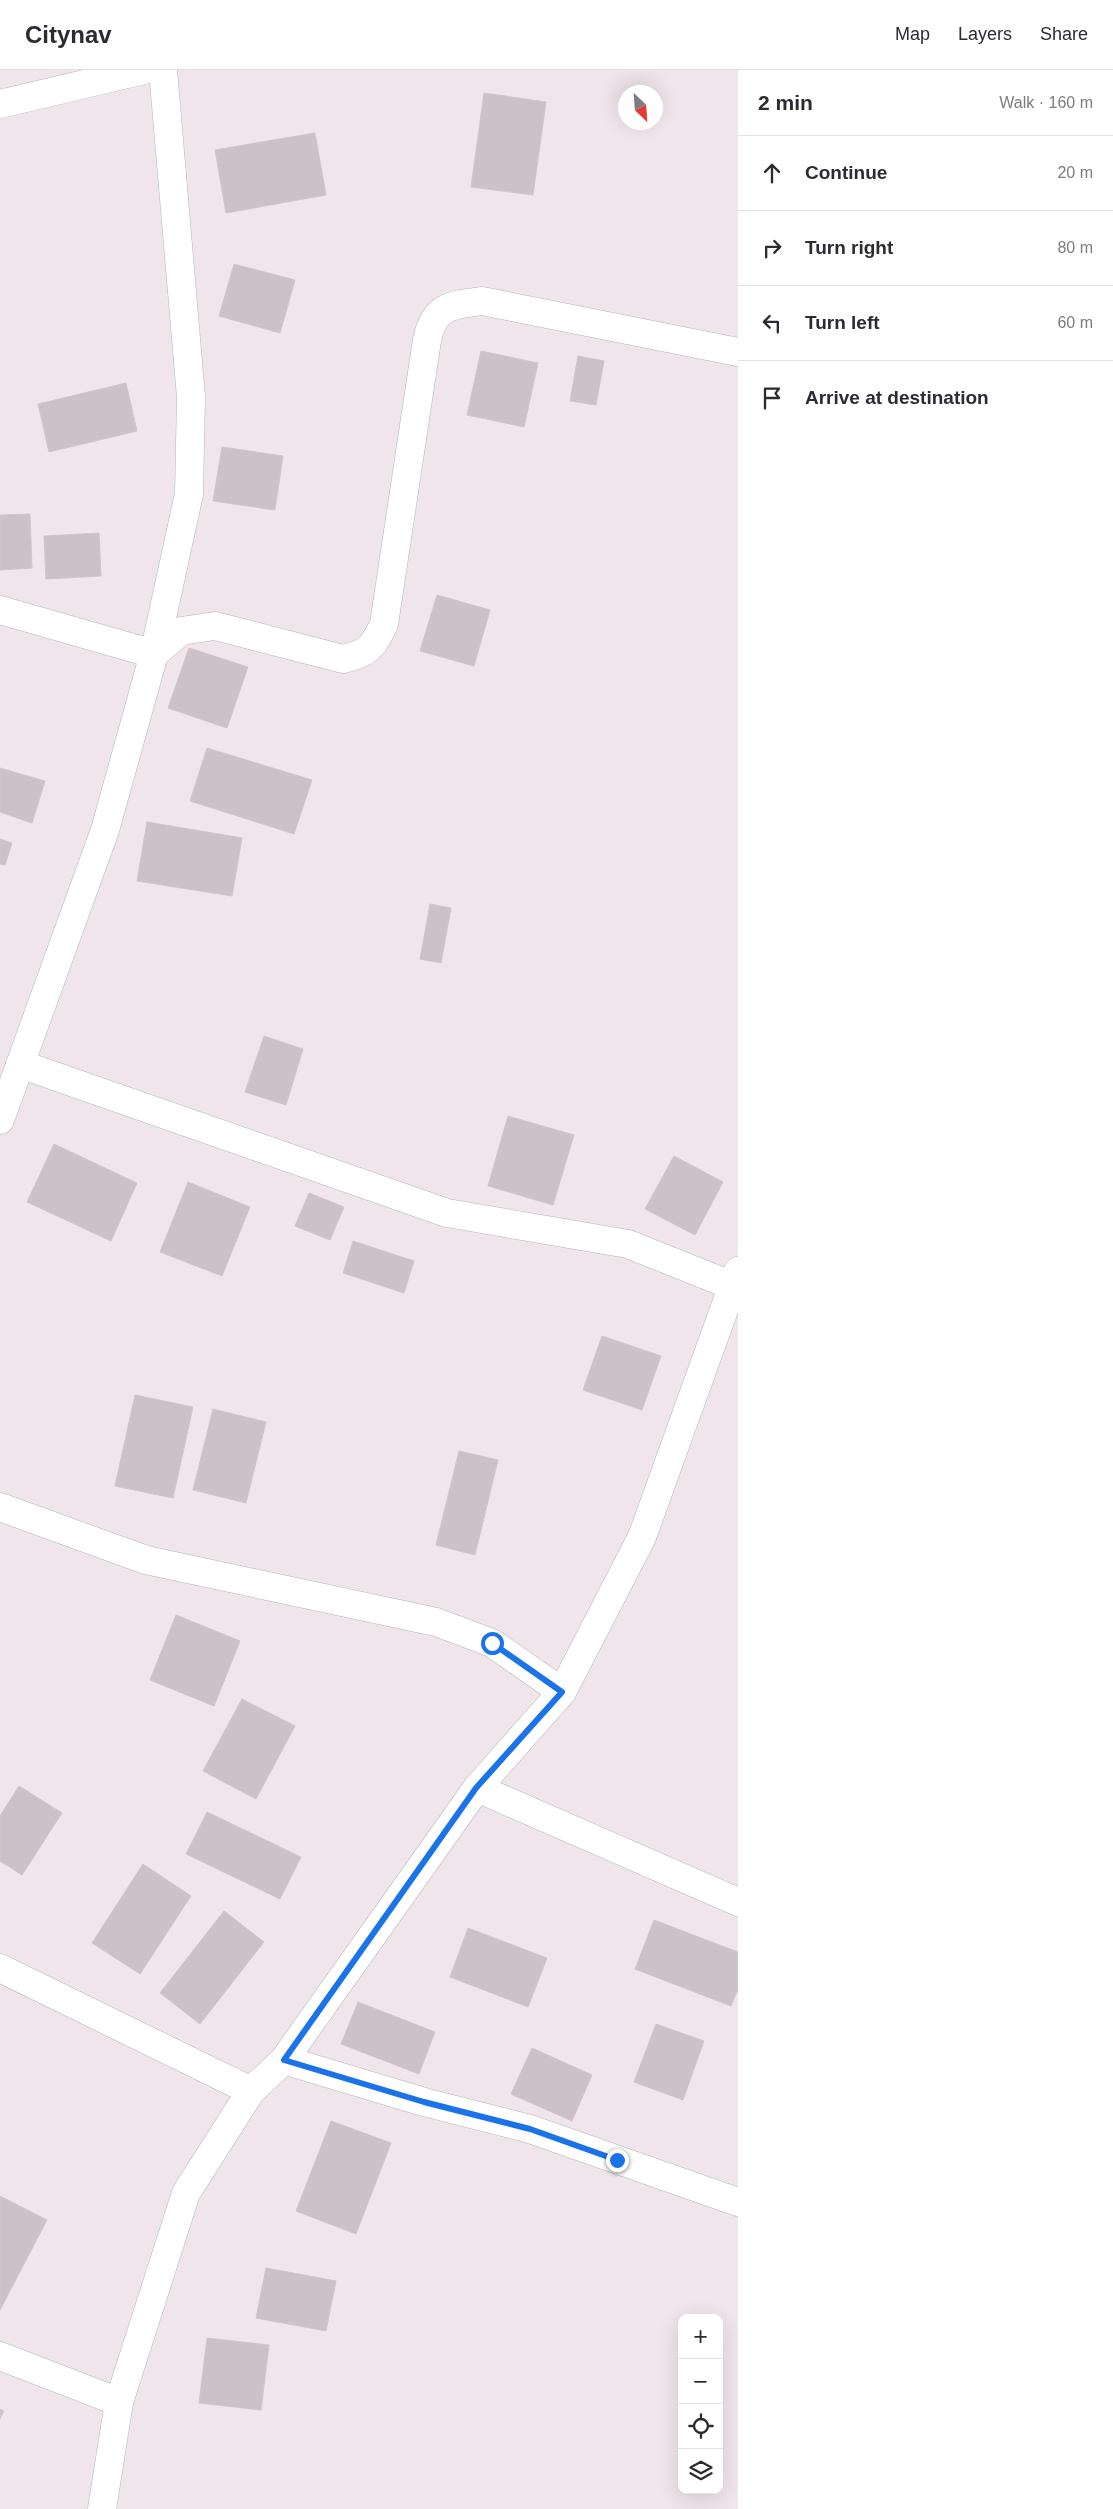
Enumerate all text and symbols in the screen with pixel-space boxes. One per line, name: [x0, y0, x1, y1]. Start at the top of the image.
text: Citynav: [25, 21, 112, 48]
text: Map: [895, 24, 930, 44]
text: Layers: [958, 24, 1012, 44]
text: Share: [1040, 24, 1088, 44]
north arrow: [618, 85, 663, 130]
text: 2 min: [758, 91, 813, 114]
text: Walk · 160 m: [999, 94, 1093, 111]
icon: ahead: [758, 159, 786, 187]
text: Continue: [805, 162, 887, 183]
text: 20 m: [1057, 164, 1093, 181]
icon: right: [758, 234, 786, 262]
text: Turn right: [805, 237, 893, 258]
text: 80 m: [1057, 239, 1093, 256]
icon: left: [758, 309, 786, 337]
text: Turn left: [805, 312, 880, 333]
text: 60 m: [1057, 314, 1093, 331]
icon: arrive: [758, 384, 786, 412]
text: Arrive at destination: [805, 387, 989, 408]
route start: [481, 1632, 504, 1655]
route end: [606, 2149, 629, 2172]
map controls: [678, 2314, 723, 2494]
button: +: [678, 2314, 723, 2359]
button: −: [678, 2359, 723, 2404]
button: locate: [678, 2404, 723, 2449]
button: layers: [678, 2449, 723, 2494]

